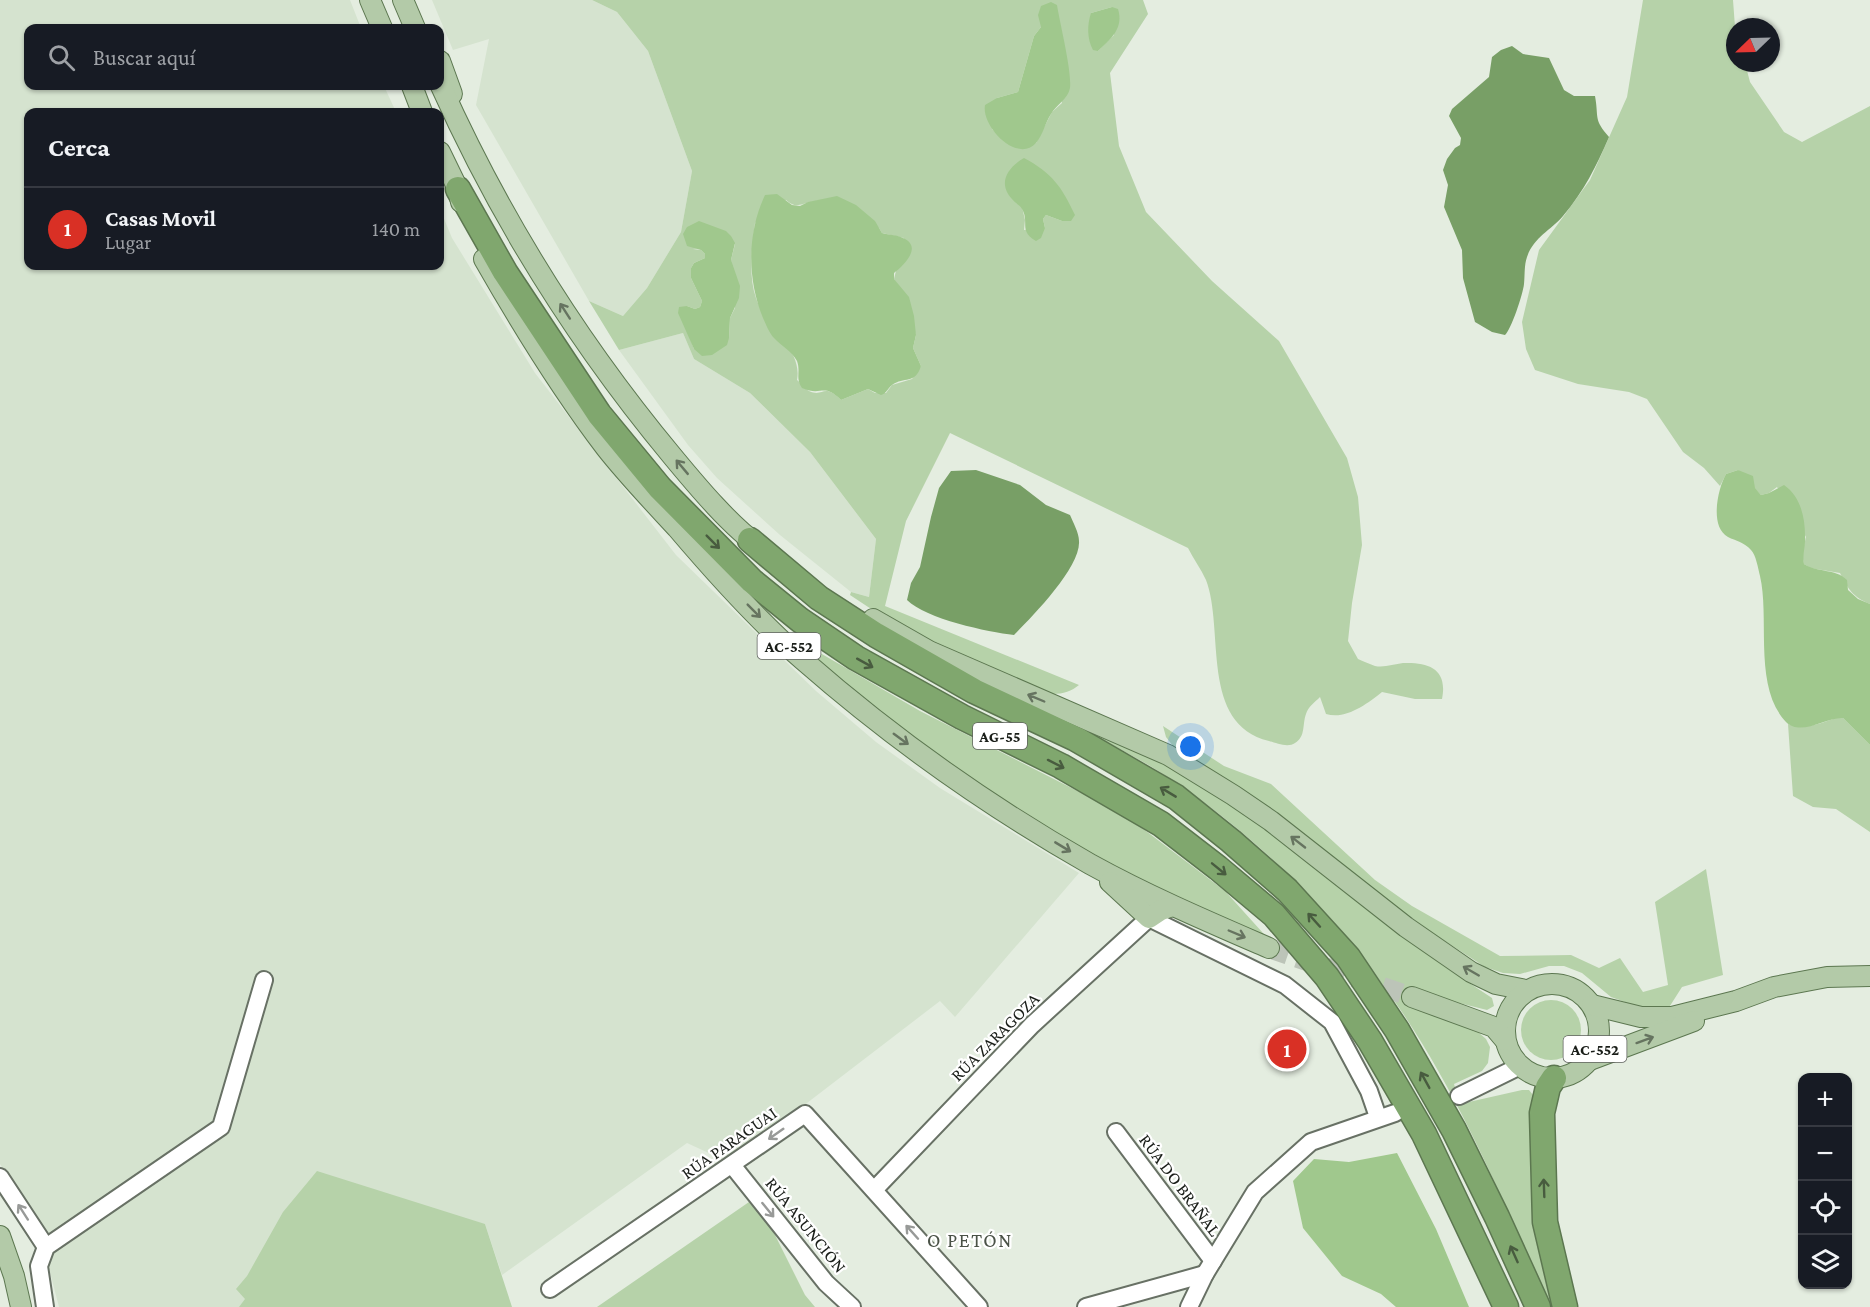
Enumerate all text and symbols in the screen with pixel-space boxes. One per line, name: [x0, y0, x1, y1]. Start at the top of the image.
north arrow: [1726, 18, 1780, 72]
search box: [24, 24, 444, 90]
icon: search: [45, 41, 78, 74]
text: Buscar aquí: [93, 45, 195, 70]
text: Cerca: [48, 133, 110, 162]
text: Casas Movil: [105, 206, 216, 231]
text: 1: [64, 218, 71, 240]
text: 140 m: [372, 218, 420, 240]
text: Lugar: [105, 231, 151, 253]
one-way arrow: [559, 303, 571, 320]
one-way arrow: [675, 459, 688, 475]
one-way arrow: [705, 534, 720, 549]
one-way arrow: [747, 604, 761, 619]
road number: AC-552: [758, 633, 820, 659]
one-way arrow: [855, 658, 873, 669]
one-way arrow: [1028, 692, 1046, 703]
road number: AG-55: [973, 723, 1027, 749]
your location: [1176, 732, 1205, 761]
one-way arrow: [892, 733, 908, 746]
one-way arrow: [1046, 758, 1064, 770]
one-way arrow: [1160, 786, 1177, 798]
one-way arrow: [1290, 836, 1306, 849]
one-way arrow: [1054, 842, 1071, 854]
one-way arrow: [1211, 862, 1226, 876]
one-way arrow: [1307, 913, 1321, 928]
one-way arrow: [1228, 929, 1246, 940]
one-way arrow: [1463, 965, 1480, 977]
street label: RÚA ZARAGOZA: [947, 988, 1044, 1085]
pin: 1: [1268, 1026, 1306, 1072]
one-way arrow: [1635, 1034, 1654, 1045]
road number: AC-552: [1564, 1036, 1626, 1062]
one-way arrow: [1419, 1072, 1431, 1089]
map controls: [1798, 1073, 1852, 1289]
button: +: [1798, 1073, 1852, 1127]
street label: RÚA PARAGUAI: [678, 1103, 780, 1183]
button: −: [1798, 1127, 1852, 1181]
one-way arrow: [768, 1128, 784, 1140]
street label: RÚA DO BRAÑAL: [1135, 1130, 1225, 1240]
street label: RÚA ASUNCIÓN: [761, 1173, 851, 1277]
one-way arrow: [1539, 1178, 1550, 1198]
button: locate: [1798, 1181, 1852, 1235]
one-way arrow: [762, 1202, 775, 1218]
one-way arrow: [17, 1204, 29, 1221]
one-way arrow: [905, 1225, 919, 1240]
district label: O PETÓN: [927, 1229, 1013, 1251]
button: layers: [1798, 1235, 1852, 1289]
one-way arrow: [1508, 1245, 1519, 1263]

